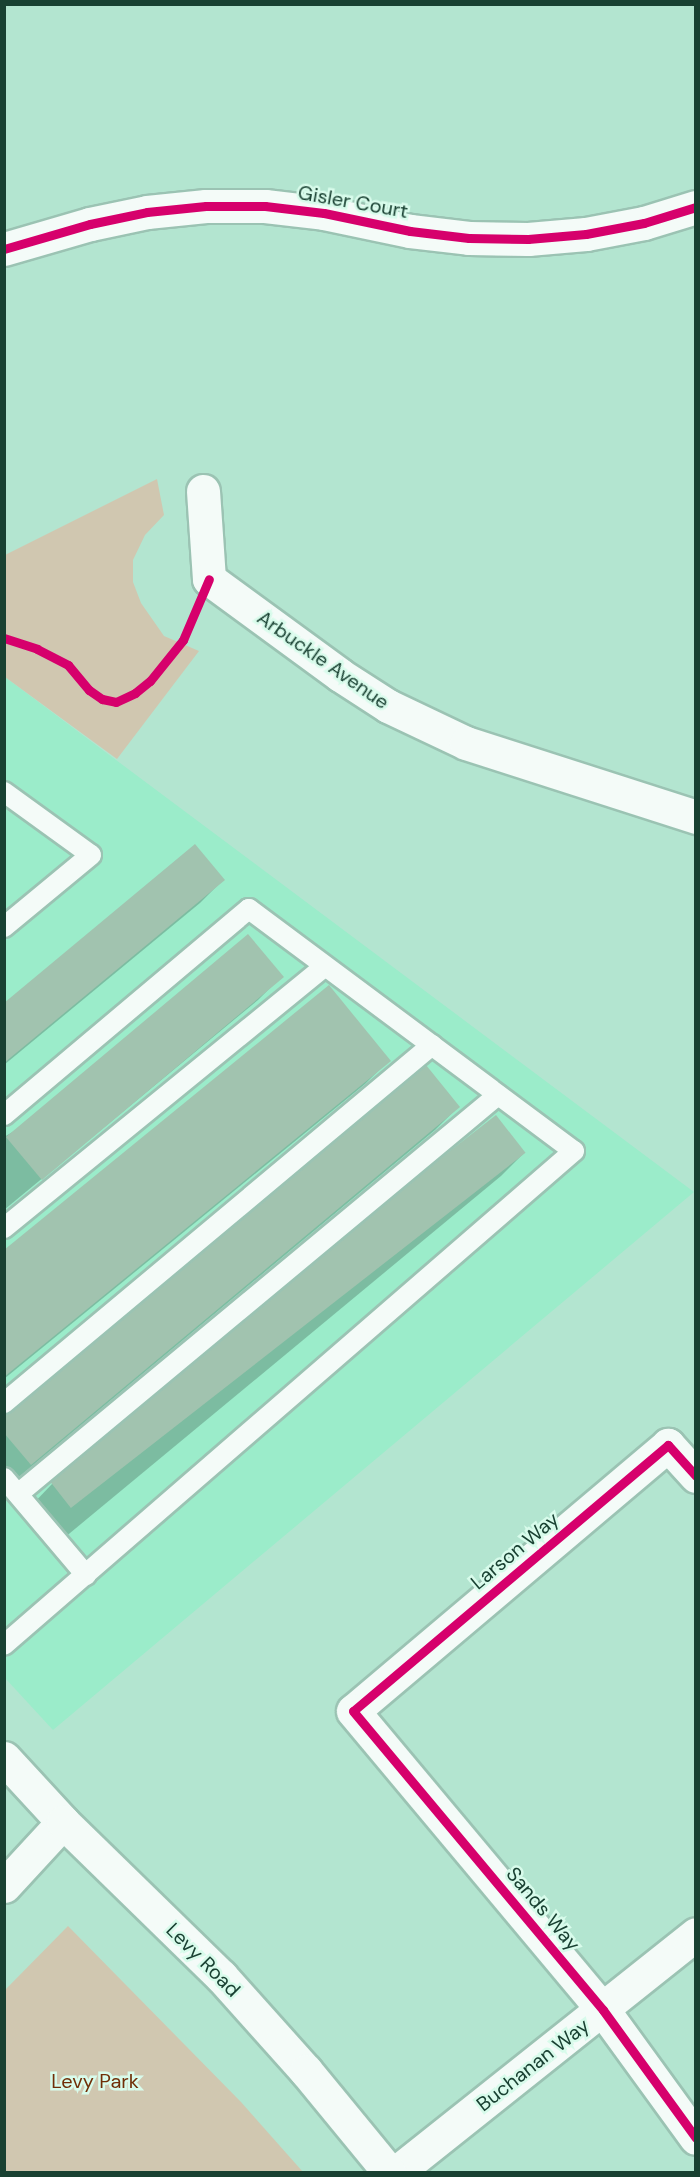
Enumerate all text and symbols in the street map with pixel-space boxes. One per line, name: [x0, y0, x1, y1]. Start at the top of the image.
street label: Gisler Court: [296, 181, 410, 223]
street label: Arbuckle Avenue: [253, 606, 393, 714]
street label: Larson Way: [466, 1507, 564, 1595]
street label: Sands Way: [501, 1862, 585, 1956]
street label: Levy Road: [161, 1918, 245, 2002]
street label: Buchanan Way: [472, 2014, 594, 2116]
park label: Levy Park: [51, 2069, 139, 2093]

